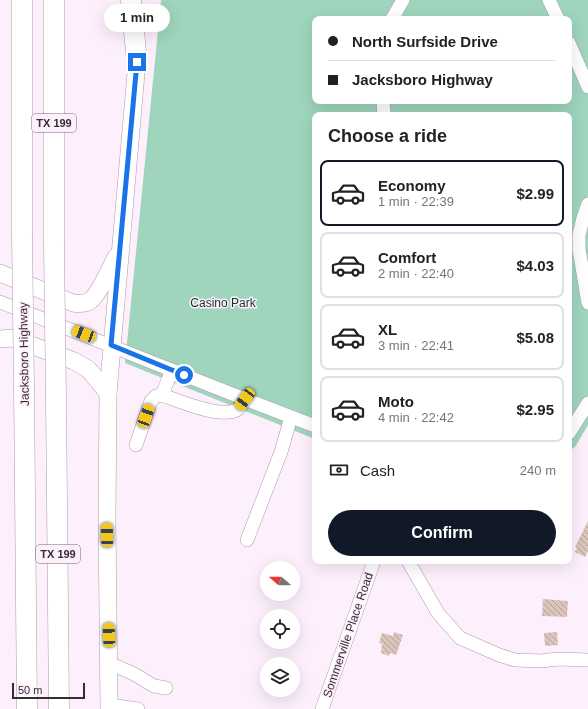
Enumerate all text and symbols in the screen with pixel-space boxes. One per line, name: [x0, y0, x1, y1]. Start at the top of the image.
callout: 1 min: [104, 4, 170, 32]
text: 1 min: [120, 10, 154, 25]
text: North Surfside Drive: [352, 33, 498, 50]
route end: [128, 53, 146, 71]
text: Jacksboro Highway: [352, 71, 493, 88]
road number: TX 199: [32, 114, 76, 132]
text: Choose a ride: [328, 126, 447, 146]
icon: car: [330, 175, 366, 211]
text: Economy: [378, 177, 446, 194]
text: $2.99: [516, 185, 554, 202]
text: 1 min · 22:39: [378, 194, 454, 209]
icon: car: [330, 247, 366, 283]
text: Comfort: [378, 249, 436, 266]
text: $4.03: [516, 257, 554, 274]
text: 2 min · 22:40: [378, 266, 454, 281]
park label: Casino Park: [190, 296, 257, 310]
street label: Jacksboro Highway: [16, 302, 32, 406]
icon: car: [330, 319, 366, 355]
text: XL: [378, 321, 397, 338]
car: [71, 324, 97, 344]
text: $5.08: [516, 329, 554, 346]
text: 3 min · 22:41: [378, 338, 454, 353]
route start: [175, 366, 193, 384]
car: [233, 386, 257, 412]
icon: car: [330, 391, 366, 427]
text: Moto: [378, 393, 414, 410]
text: $2.95: [516, 401, 554, 418]
car: [136, 403, 156, 429]
text: 4 min · 22:42: [378, 410, 454, 425]
icon: cash: [328, 459, 350, 481]
text: Cash: [360, 462, 395, 479]
text: 240 m: [520, 463, 556, 478]
button: Confirm: [328, 510, 556, 556]
car: [101, 523, 113, 547]
road number: TX 199: [36, 545, 80, 563]
north arrow: [260, 561, 300, 601]
map controls: [260, 561, 300, 697]
street label: Sommerville Place Road: [320, 571, 376, 699]
button: locate: [260, 609, 300, 649]
car: [103, 623, 115, 647]
button: layers: [260, 657, 300, 697]
scale bar: [12, 681, 85, 700]
text: 50 m: [18, 684, 42, 696]

